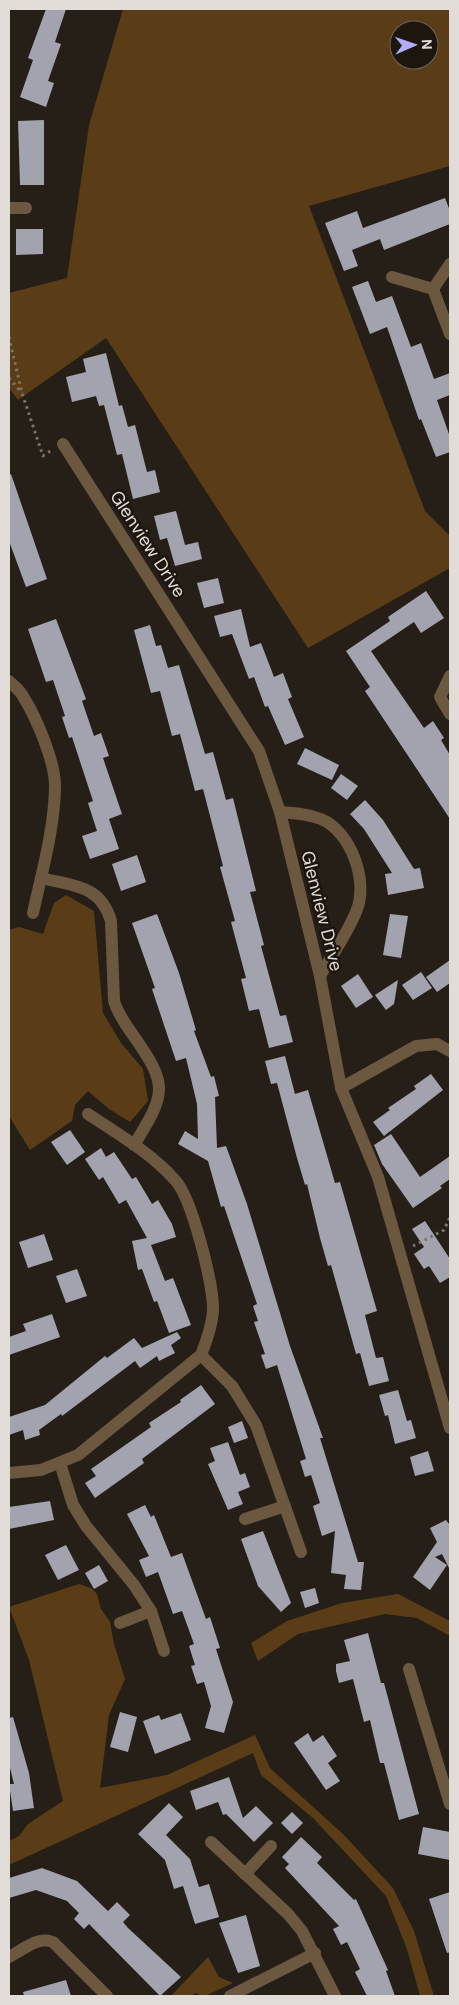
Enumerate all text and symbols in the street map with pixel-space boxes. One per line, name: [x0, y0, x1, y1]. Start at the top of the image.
north arrow: [389, 20, 439, 70]
text: N: [418, 39, 436, 50]
street label: Glenview Drive: [104, 486, 192, 602]
street label: Glenview Drive: [295, 848, 349, 974]

